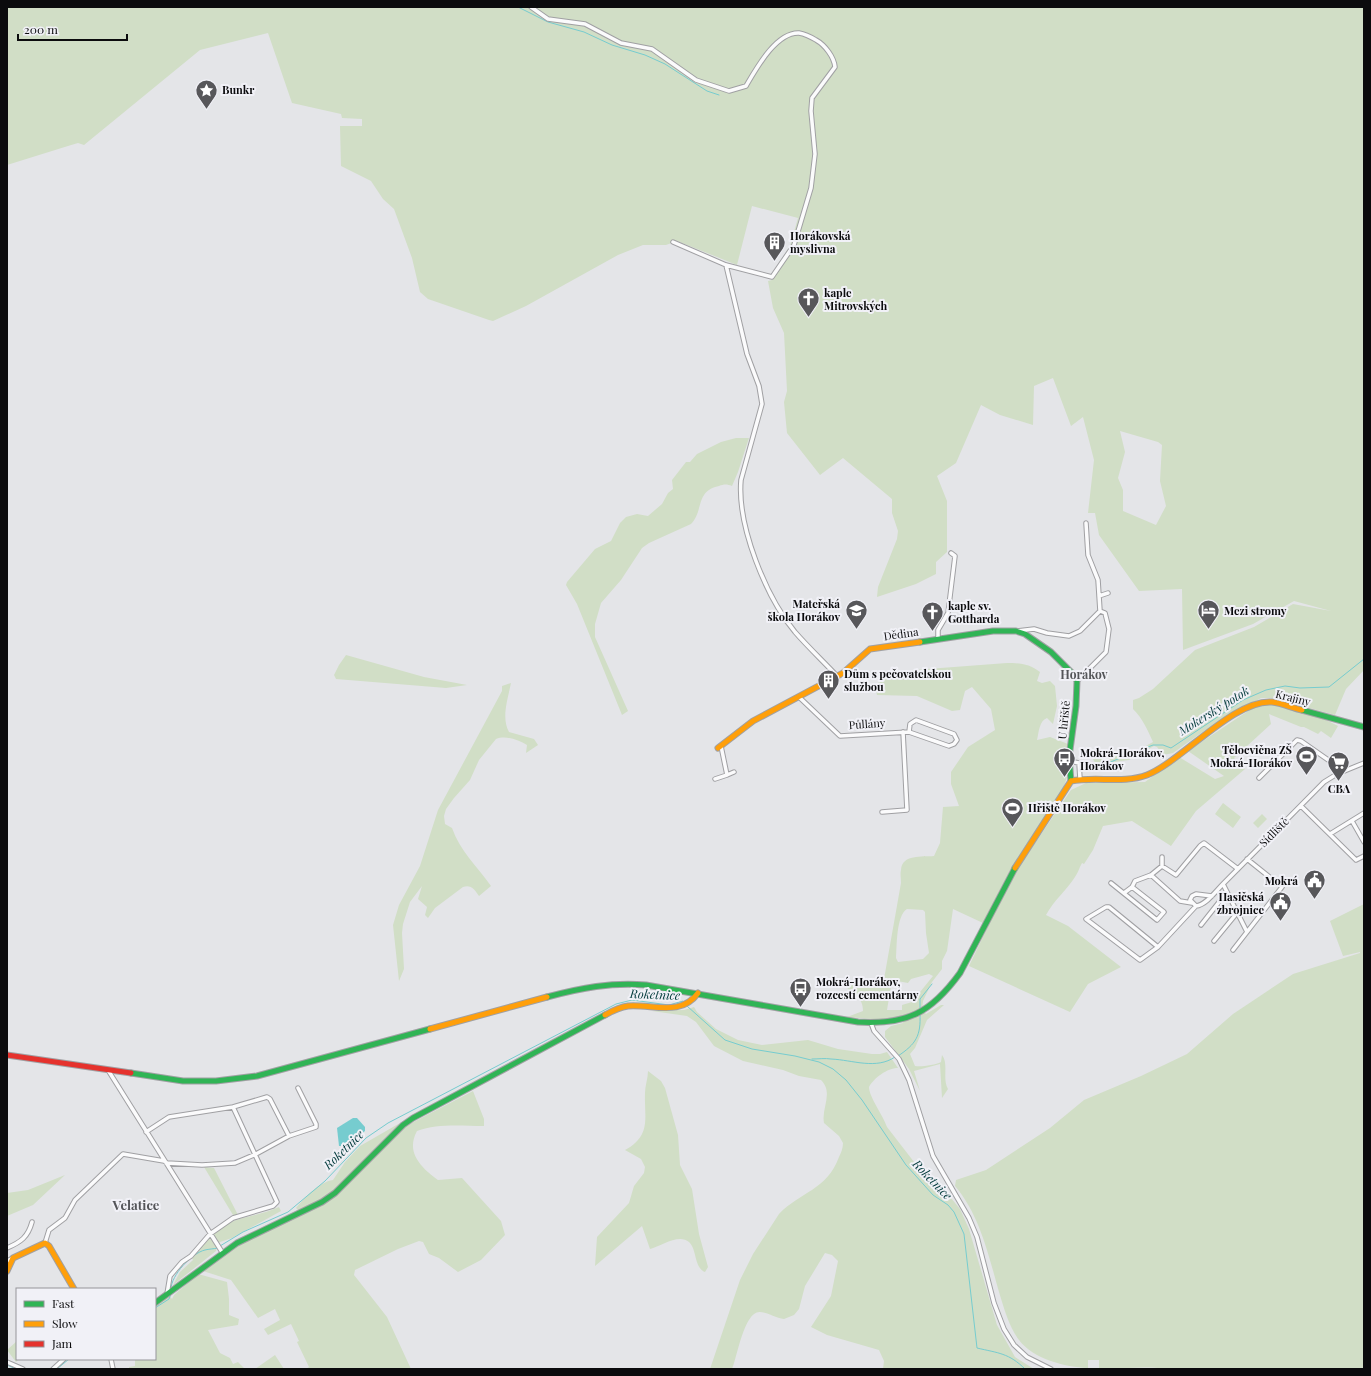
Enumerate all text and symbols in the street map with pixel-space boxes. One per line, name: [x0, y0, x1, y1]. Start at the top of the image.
scale bar: [18, 16, 127, 42]
text: 200 m: [24, 21, 58, 37]
place icon: Bunkr: [193, 77, 219, 110]
place label: Bunkr: [222, 82, 255, 97]
place label: Horákovská myslivna: [790, 228, 851, 256]
building icon: Horákovská myslivna: [762, 229, 788, 262]
place label: kaple Mitrovských: [824, 285, 888, 313]
church icon: kaple Mitrovských: [795, 286, 821, 319]
place label: Mateřská škola Horákov: [768, 596, 840, 624]
school or university icon: Mateřská škola Horákov: [843, 597, 869, 630]
place label: kaple sv. Gottharda: [948, 598, 1000, 626]
hotel icon: Mezi stromy: [1195, 598, 1221, 631]
church icon: kaple sv. Gottharda: [920, 599, 946, 632]
place label: Mezi stromy: [1224, 603, 1287, 618]
street label: Dědina: [882, 624, 920, 643]
place label: Dům s pečovatelskou službou: [844, 666, 951, 694]
district label: Horákov: [1060, 666, 1109, 682]
building icon: Dům s pečovatelskou službou: [816, 667, 842, 700]
water label: Mokerský potok: [1174, 682, 1252, 739]
street label: Krajiny: [1274, 686, 1313, 709]
street label: U hřiště: [1054, 699, 1073, 740]
street label: Půllány: [848, 715, 886, 732]
place label: Tělocvična ZŠ Mokrá-Horákov: [1210, 742, 1292, 770]
sports icon: Tělocvična ZŠ Mokrá-Horákov: [1294, 743, 1320, 776]
place label: Mokrá-Horákov, Horákov: [1080, 745, 1165, 773]
bus stop icon: Mokrá-Horákov, Horákov: [1052, 746, 1078, 779]
supermarket icon: CBA: [1326, 750, 1352, 783]
place label: CBA: [1328, 781, 1351, 796]
sports icon: Hřiště Horákov: [1000, 795, 1026, 828]
place label: Hřiště Horákov: [1028, 800, 1106, 815]
street label: Sídliště: [1256, 813, 1292, 850]
public building icon: Mokrá: [1301, 868, 1327, 901]
place label: Mokrá: [1265, 873, 1298, 888]
place label: Hasičská zbrojnice: [1217, 889, 1264, 917]
public building icon: Hasičská zbrojnice: [1267, 890, 1293, 923]
place label: Mokrá-Horákov, rozcestí cementárny: [816, 974, 919, 1002]
bus stop icon: Mokrá-Horákov, rozcestí cementárny: [788, 975, 814, 1008]
water label: Roketnice: [629, 985, 680, 1003]
water label: Roketnice: [319, 1126, 367, 1173]
water label: Roketnice: [909, 1155, 956, 1203]
district label: Velatice: [112, 1196, 160, 1213]
legend: [16, 1288, 156, 1360]
text: Fast: [52, 1295, 75, 1311]
text: Slow: [52, 1315, 78, 1331]
text: Jam: [51, 1335, 73, 1351]

